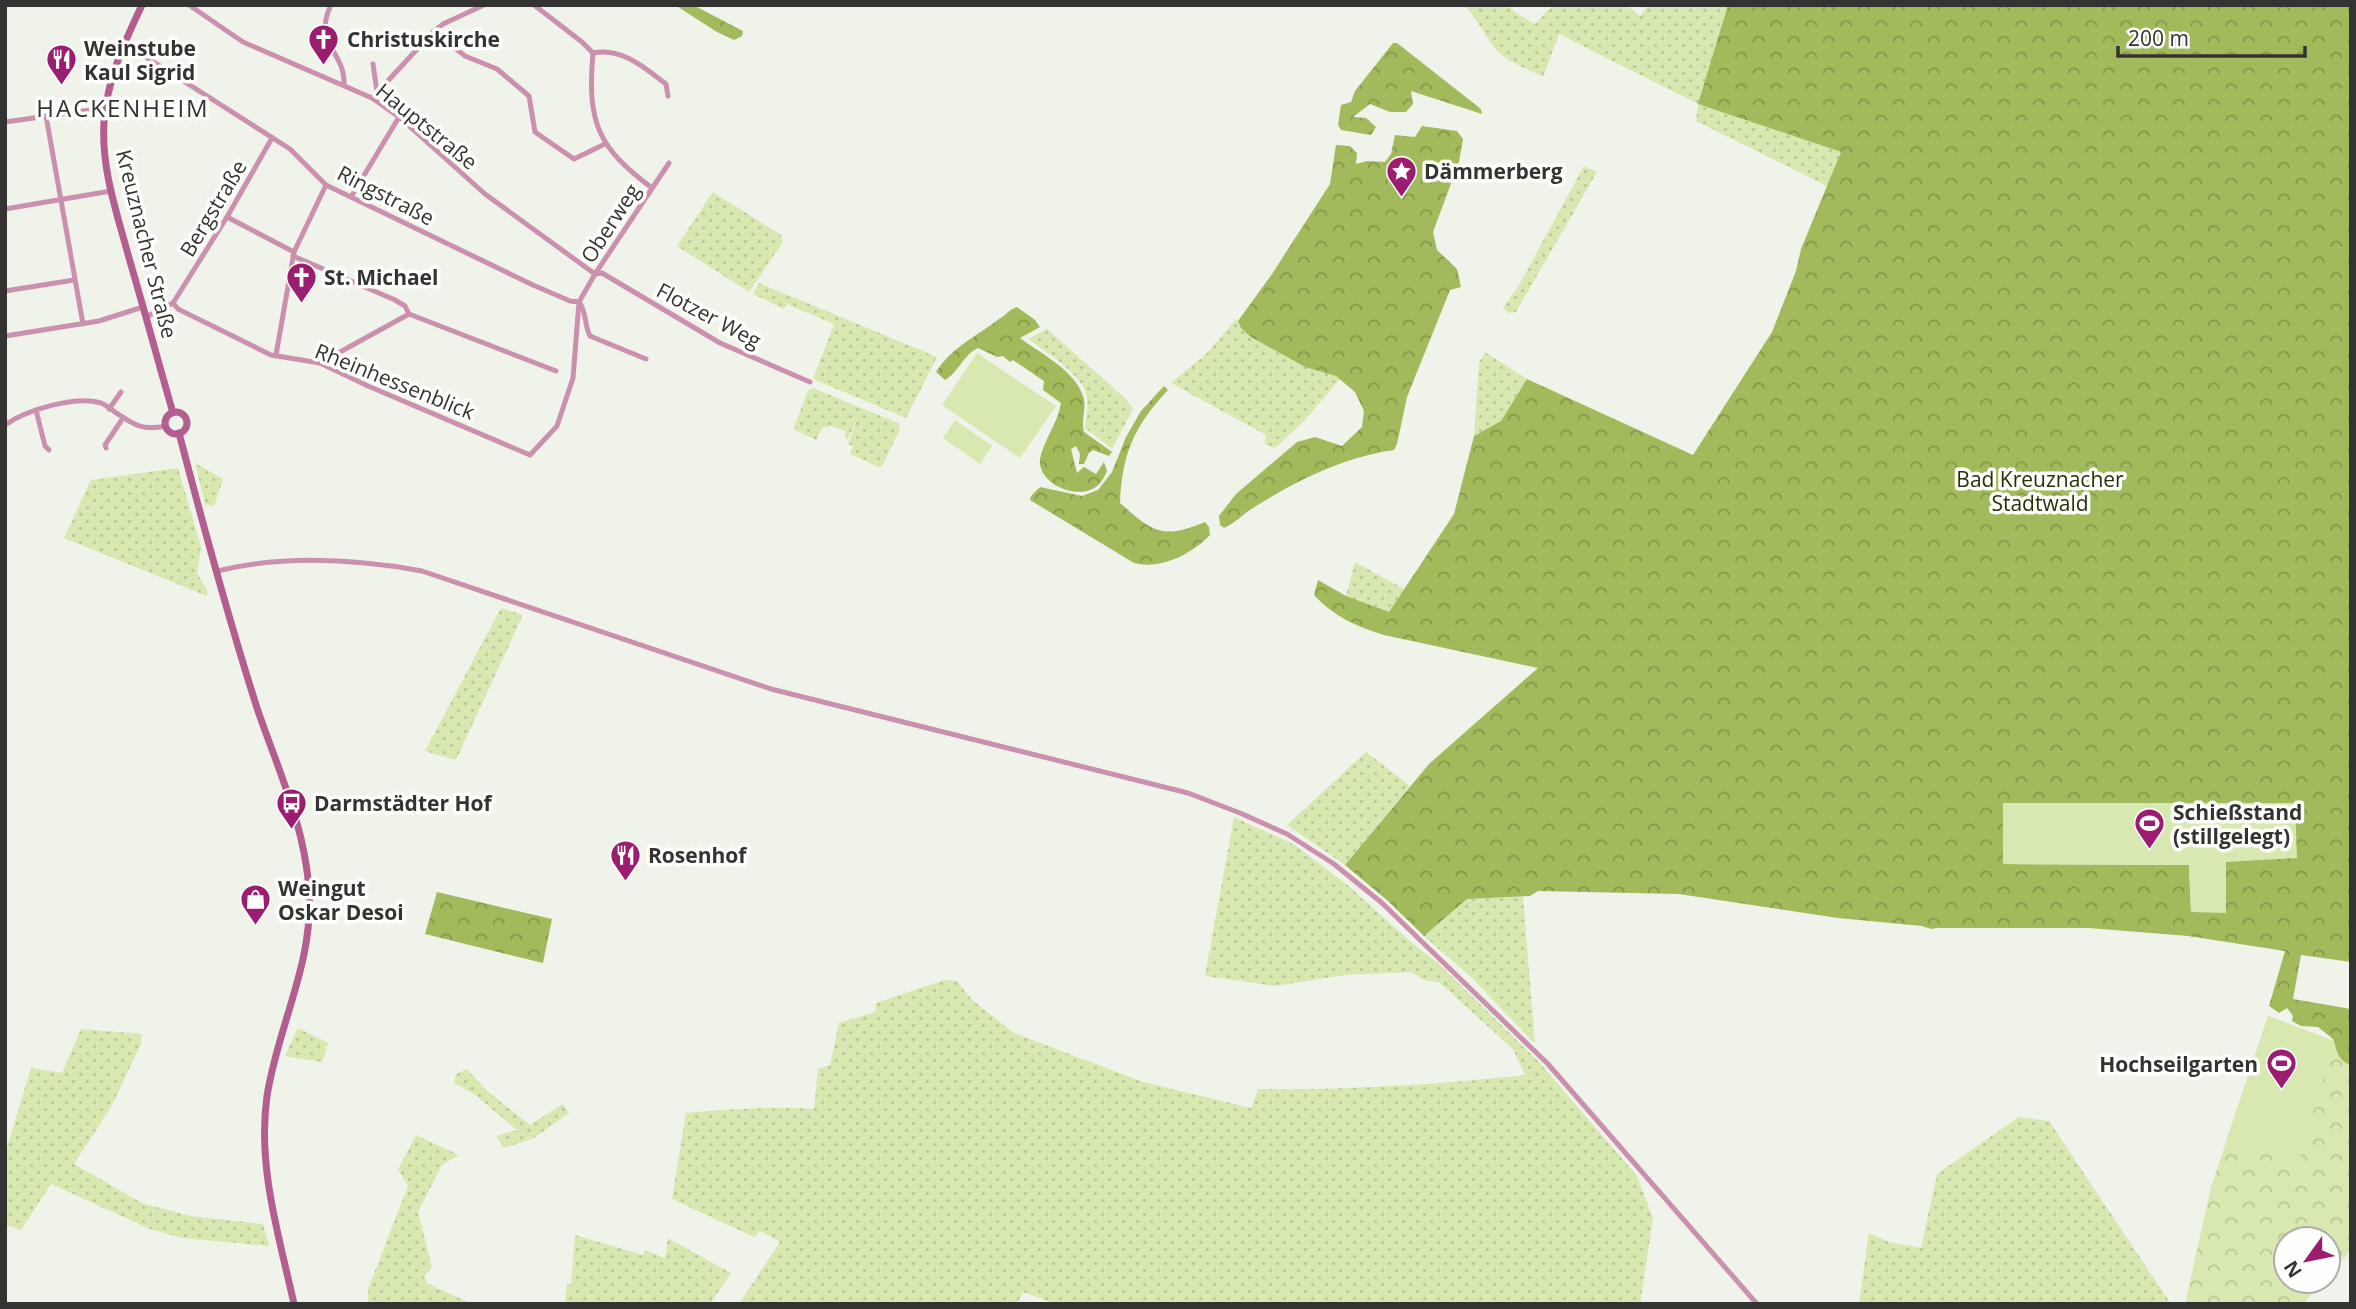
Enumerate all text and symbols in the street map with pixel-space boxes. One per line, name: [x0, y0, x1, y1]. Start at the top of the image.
scale bar: [2118, 14, 2305, 58]
church icon: Christuskirche: [307, 22, 341, 66]
text: 200 m: [2128, 24, 2189, 52]
place label: Christuskirche: [347, 25, 500, 53]
place label: Weinstube Kaul Sigrid: [84, 34, 196, 86]
restaurant icon: Weinstube Kaul Sigrid: [44, 43, 78, 87]
street label: Hauptstraße: [370, 76, 484, 176]
district label: HACKENHEIM: [36, 91, 210, 124]
street label: Kreuznacher Straße: [110, 147, 184, 341]
place icon: Dämmerberg: [1384, 154, 1418, 198]
street label: Bergstraße: [173, 155, 253, 261]
place label: Dämmerberg: [1424, 157, 1563, 185]
street label: Ringstraße: [333, 159, 439, 231]
street label: Oberweg: [574, 178, 646, 268]
church icon: St. Michael: [284, 260, 318, 304]
place label: St. Michael: [324, 263, 438, 291]
street label: Flotzer Weg: [652, 276, 766, 354]
street label: Rheinhessenblick: [311, 336, 479, 426]
park label: Bad Kreuznacher Stadtwald: [1956, 465, 2124, 517]
bus stop icon: Darmstädter Hof: [274, 786, 308, 830]
place label: Darmstädter Hof: [314, 789, 493, 817]
place label: Schießstand (stillgelegt): [2173, 798, 2302, 850]
sports icon: Schießstand (stillgelegt): [2133, 807, 2167, 851]
restaurant icon: Rosenhof: [608, 838, 642, 882]
place label: Rosenhof: [648, 841, 748, 869]
place label: Weingut Oskar Desoi: [278, 874, 404, 926]
shop icon: Weingut Oskar Desoi: [238, 883, 272, 927]
sports icon: Hochseilgarten: [2264, 1047, 2298, 1091]
place label: Hochseilgarten: [2099, 1050, 2258, 1078]
north arrow: [2272, 1225, 2342, 1295]
text: N: [2278, 1256, 2308, 1283]

